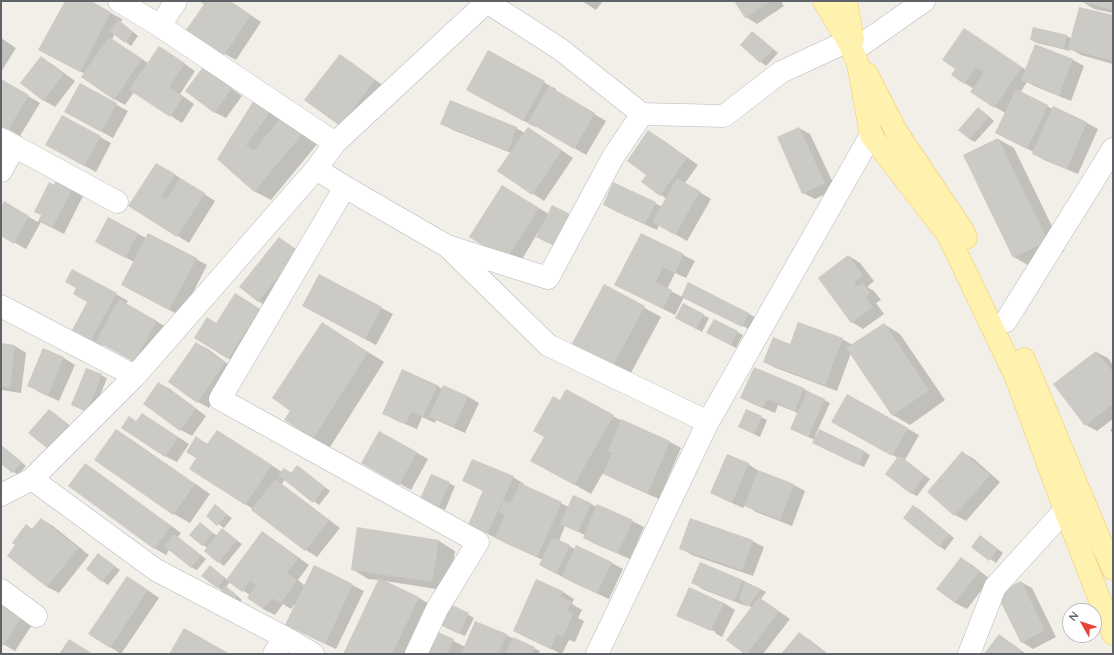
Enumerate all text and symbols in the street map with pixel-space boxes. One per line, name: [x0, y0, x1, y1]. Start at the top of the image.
north arrow: [1062, 603, 1102, 643]
text: N: [1065, 609, 1081, 624]

